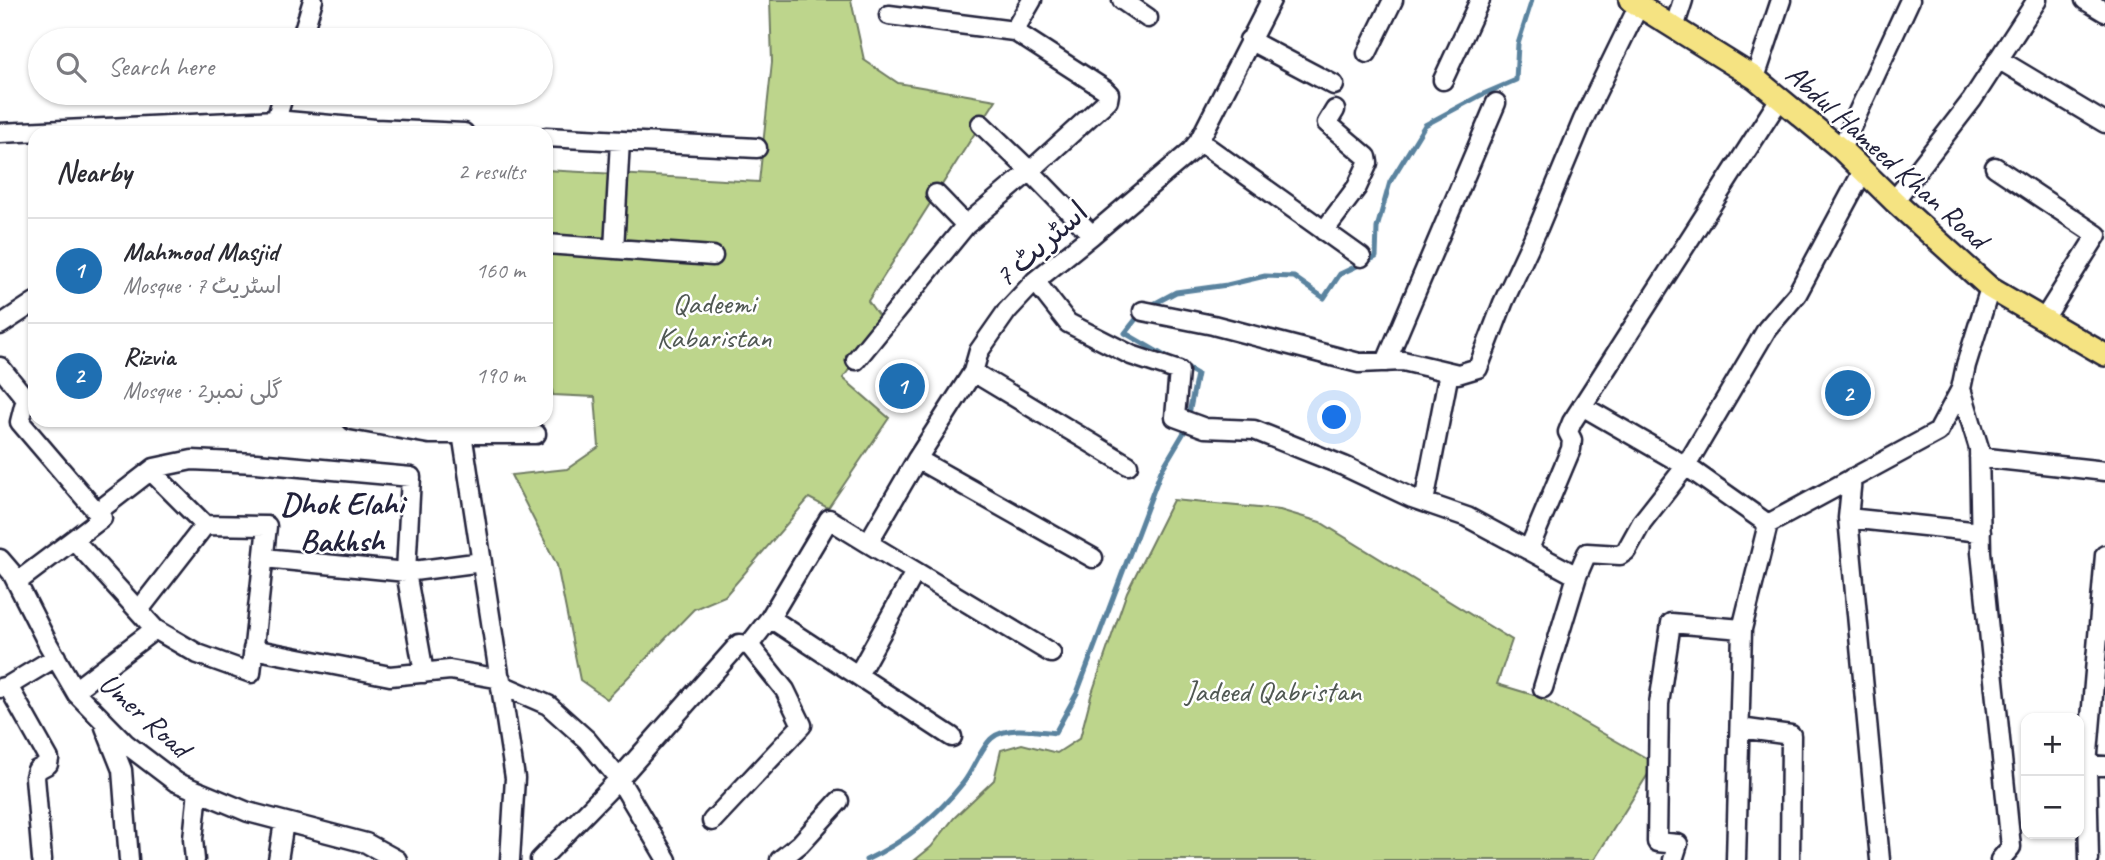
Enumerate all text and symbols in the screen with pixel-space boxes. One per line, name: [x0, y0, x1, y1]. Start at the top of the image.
search box: [28, 28, 553, 105]
icon: search: [52, 48, 90, 86]
text: Search here: [108, 50, 214, 83]
street label: Abdul Hameed Khan Road: [1778, 55, 1999, 260]
text: Nearby: [56, 153, 132, 191]
text: 2 results: [458, 157, 525, 186]
street label: اسٹریٹ 7: [986, 193, 1096, 295]
text: Mahmood Masjid: [123, 235, 278, 268]
text: 1: [74, 256, 84, 285]
text: 160 m: [476, 256, 525, 285]
text: Mosque · اسٹریٹ 7: [123, 271, 282, 300]
park label: Qadeemi Kabaristan: [656, 284, 772, 356]
text: Rizvia: [123, 340, 175, 373]
pin: 1: [879, 360, 925, 412]
text: 2: [74, 361, 84, 390]
text: 190 m: [476, 361, 525, 390]
pin: 2: [1825, 367, 1871, 419]
text: Mosque · گلی نمبر2: [123, 376, 283, 405]
your location: [1317, 400, 1351, 434]
district label: Dhok Elahi Bakhsh: [281, 483, 408, 561]
street label: Umer Road: [91, 664, 202, 769]
park label: Jadeed Qabristan: [1183, 672, 1362, 710]
map controls: [2021, 713, 2084, 839]
button: +: [2021, 713, 2084, 776]
button: −: [2021, 776, 2084, 839]

